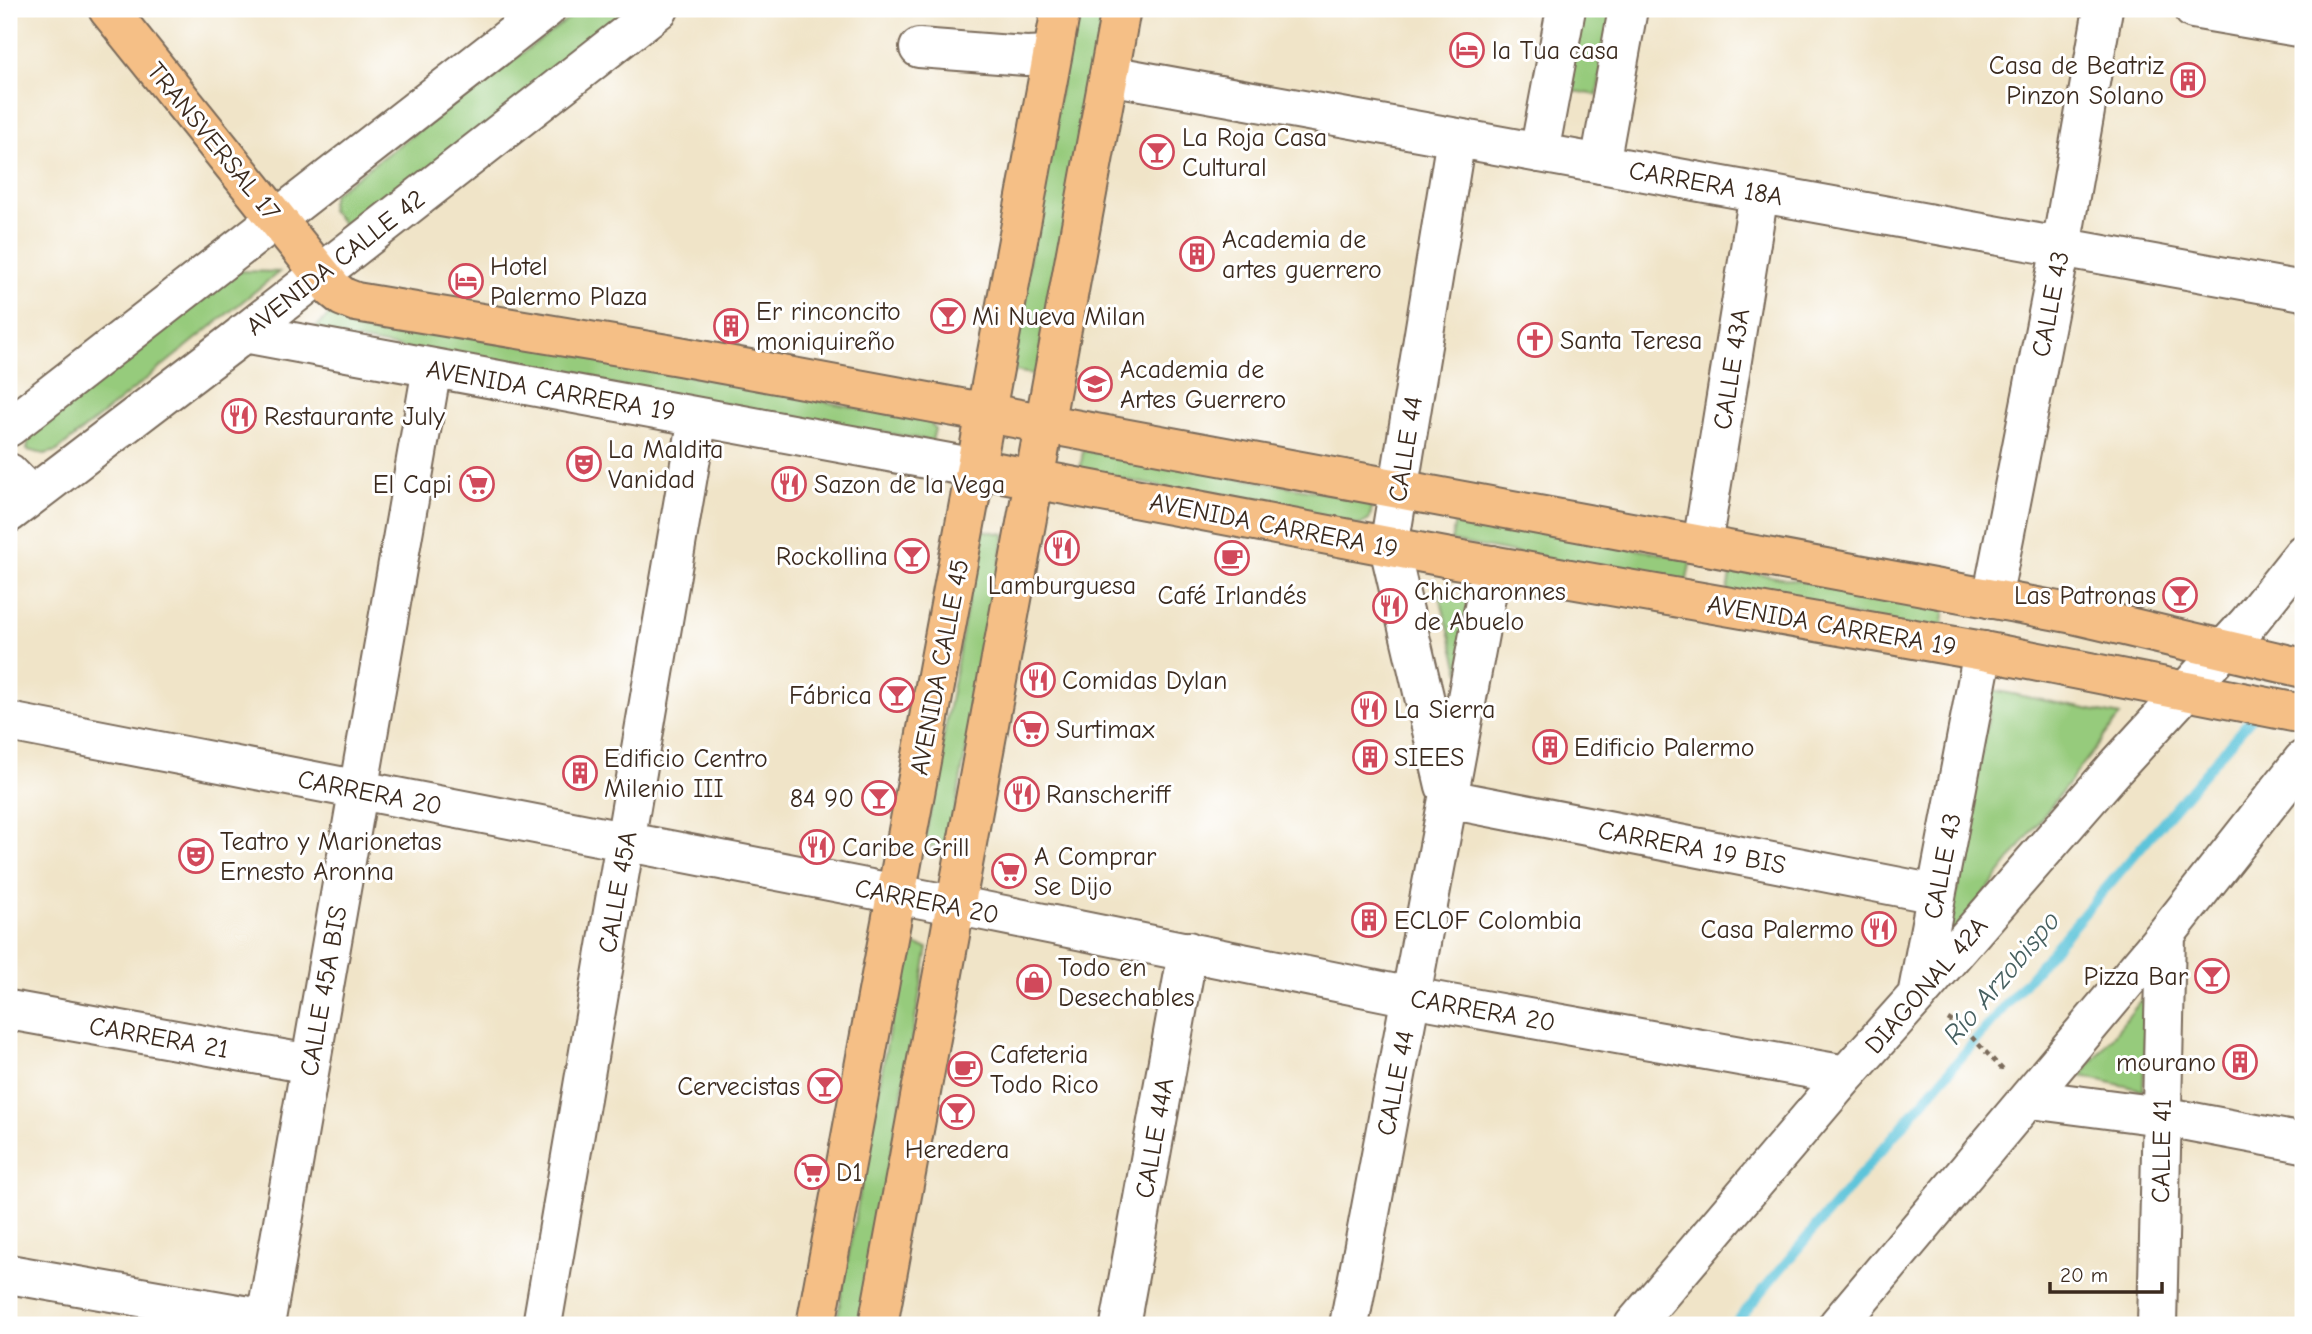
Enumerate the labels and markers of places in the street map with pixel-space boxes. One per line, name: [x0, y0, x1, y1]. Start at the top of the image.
hotel icon: la Tua casa: [1448, 31, 1486, 69]
place label: la Tua casa: [1492, 36, 1619, 66]
place label: Casa de Beatriz Pinzon Solano: [1989, 51, 2164, 111]
building icon: Casa de Beatriz Pinzon Solano: [2169, 61, 2207, 99]
place label: La Roja Casa Cultural: [1182, 123, 1327, 183]
bar icon: La Roja Casa Cultural: [1138, 133, 1176, 171]
place label: Academia de artes guerrero: [1222, 225, 1382, 285]
building icon: Academia de artes guerrero: [1178, 235, 1216, 273]
place label: Hotel Palermo Plaza: [490, 252, 648, 312]
hotel icon: Hotel Palermo Plaza: [447, 262, 485, 300]
place label: Er rinconcito moniquireño: [756, 297, 901, 357]
bar icon: Mi Nueva Milan: [929, 297, 967, 335]
place label: Mi Nueva Milan: [972, 302, 1145, 332]
building icon: Er rinconcito moniquireño: [712, 307, 750, 345]
church icon: Santa Teresa: [1516, 321, 1554, 359]
place label: Santa Teresa: [1560, 326, 1702, 356]
place label: Academia de Artes Guerrero: [1120, 355, 1286, 415]
school or university icon: Academia de Artes Guerrero: [1076, 365, 1114, 403]
restaurant icon: Restaurante July: [220, 397, 258, 435]
place label: Restaurante July: [264, 402, 445, 432]
place label: La Maldita Vanidad: [608, 435, 723, 495]
theatre icon: La Maldita Vanidad: [565, 445, 603, 483]
supermarket icon: El Capi: [458, 465, 496, 503]
restaurant icon: Sazon de la Vega: [770, 465, 808, 503]
place label: El Capi: [373, 470, 452, 500]
place label: Sazon de la Vega: [814, 470, 1005, 500]
restaurant icon: Lamburguesa: [1043, 529, 1081, 567]
bar icon: Rockollina: [893, 537, 931, 575]
cafe icon: Café Irlandés: [1213, 539, 1251, 577]
place label: Rockollina: [776, 542, 888, 572]
place label: Lamburguesa: [988, 571, 1136, 601]
bar icon: Las Patronas: [2161, 576, 2199, 614]
place label: Chicharonnes de Abuelo: [1414, 577, 1566, 637]
place label: Café Irlandés: [1157, 581, 1307, 611]
place label: Las Patronas: [2014, 581, 2156, 611]
restaurant icon: Chicharonnes de Abuelo: [1371, 587, 1409, 625]
restaurant icon: Comidas Dylan: [1019, 661, 1057, 699]
place label: Comidas Dylan: [1062, 666, 1227, 696]
bar icon: Fábrica: [878, 676, 916, 714]
place label: Fábrica: [789, 681, 872, 711]
restaurant icon: La Sierra: [1350, 690, 1388, 728]
place label: La Sierra: [1394, 695, 1496, 725]
supermarket icon: Surtimax: [1012, 710, 1050, 748]
place label: Surtimax: [1056, 715, 1155, 745]
building icon: Edificio Palermo: [1531, 728, 1569, 766]
place label: Edificio Palermo: [1574, 733, 1755, 763]
building icon: SIEES: [1351, 738, 1389, 776]
place label: SIEES: [1394, 743, 1464, 773]
place label: Edificio Centro Milenio III: [604, 744, 768, 804]
building icon: Edificio Centro Milenio III: [561, 754, 599, 792]
restaurant icon: Ranscheriff: [1003, 775, 1041, 813]
bar icon: 84 90: [860, 779, 898, 817]
place label: Ranscheriff: [1046, 780, 1172, 810]
place label: 84 90: [790, 784, 854, 814]
place label: Teatro y Marionetas Ernesto Aronna: [220, 827, 442, 887]
restaurant icon: Caribe Grill: [798, 828, 836, 866]
place label: Caribe Grill: [842, 833, 969, 863]
theatre icon: Teatro y Marionetas Ernesto Aronna: [177, 837, 215, 875]
place label: A Comprar Se Dijo: [1034, 842, 1157, 902]
supermarket icon: A Comprar Se Dijo: [990, 852, 1028, 890]
building icon: ECLOF Colombia: [1350, 901, 1388, 939]
place label: ECLOF Colombia: [1394, 906, 1582, 936]
restaurant icon: Casa Palermo: [1860, 910, 1898, 948]
place label: Casa Palermo: [1701, 915, 1854, 945]
place label: Todo en Desechables: [1058, 953, 1194, 1013]
bar icon: Pizza Bar: [2193, 957, 2231, 995]
place label: Pizza Bar: [2084, 962, 2189, 992]
shop icon: Todo en Desechables: [1015, 963, 1053, 1001]
place label: Cafeteria Todo Rico: [990, 1040, 1099, 1100]
building icon: mourano: [2221, 1043, 2259, 1081]
place label: mourano: [2116, 1048, 2216, 1078]
cafe icon: Cafeteria Todo Rico: [946, 1050, 984, 1088]
bar icon: Cervecistas: [806, 1067, 844, 1105]
place label: Cervecistas: [677, 1072, 800, 1102]
bar icon: Heredera: [938, 1093, 976, 1131]
place label: Heredera: [905, 1135, 1009, 1165]
supermarket icon: D1: [793, 1153, 831, 1191]
place label: D1: [836, 1158, 863, 1188]

